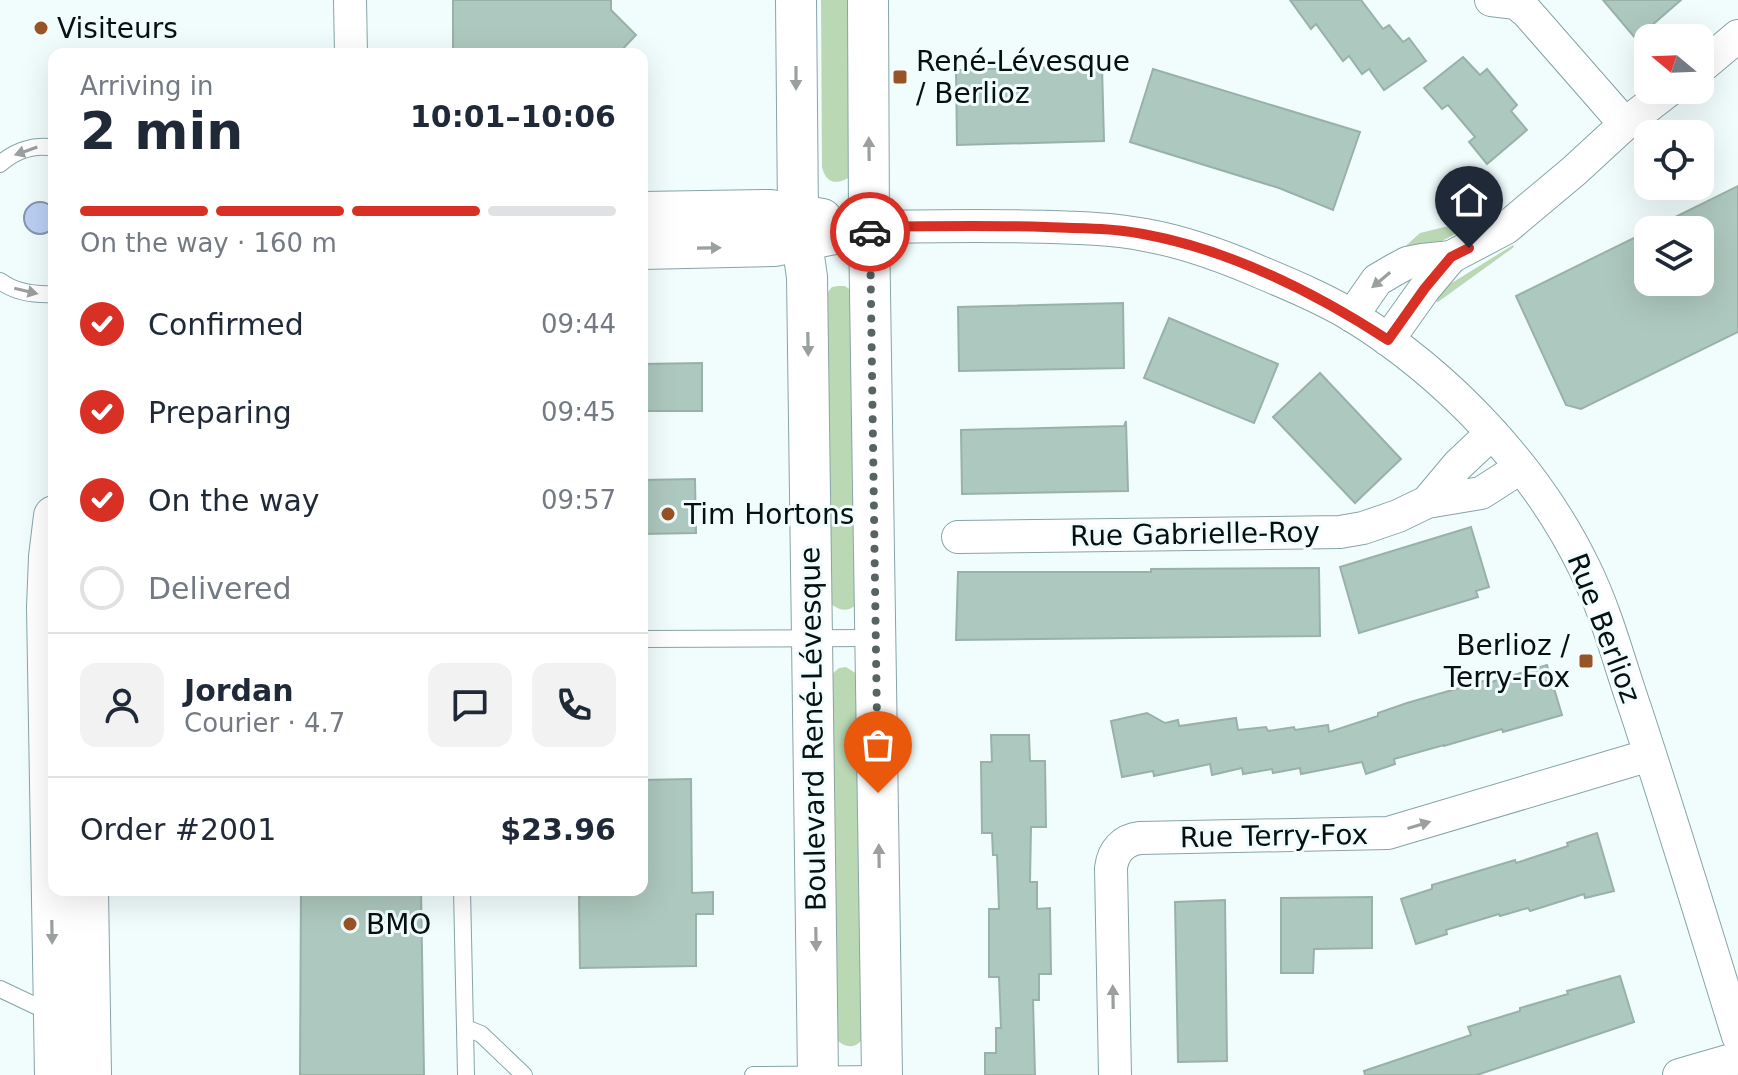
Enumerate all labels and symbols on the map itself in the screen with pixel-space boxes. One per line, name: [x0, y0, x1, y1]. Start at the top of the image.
place label: Visiteurs: [57, 12, 178, 45]
marker: Visiteurs: [32, 19, 50, 37]
north arrow: [1634, 24, 1714, 104]
place label: René-Lévesque / Berlioz: [916, 45, 1130, 110]
one-way arrow: [790, 66, 802, 91]
marker: René-Lévesque / Berlioz: [891, 68, 909, 86]
one-way arrow: [863, 136, 875, 161]
one-way arrow: [13, 145, 37, 157]
pin: [1435, 166, 1503, 248]
courier: [830, 192, 910, 272]
one-way arrow: [697, 241, 722, 254]
one-way arrow: [1371, 271, 1391, 288]
one-way arrow: [14, 285, 39, 298]
one-way arrow: [801, 332, 814, 357]
place label: Tim Hortons: [683, 498, 854, 531]
marker: Tim Hortons: [659, 505, 677, 523]
street label: Rue Gabrielle-Roy: [1070, 515, 1320, 553]
street label: Boulevard René-Lévesque: [793, 546, 833, 912]
street label: Rue Berlioz: [1560, 549, 1648, 707]
place label: Berlioz / Terry-Fox: [1443, 629, 1571, 694]
marker: Berlioz / Terry-Fox: [1577, 652, 1595, 670]
pin: [844, 711, 912, 793]
street label: Rue Terry-Fox: [1180, 818, 1368, 854]
one-way arrow: [1408, 818, 1432, 831]
one-way arrow: [873, 843, 885, 868]
place label: BMO: [366, 908, 431, 941]
marker: BMO: [341, 915, 359, 933]
one-way arrow: [46, 920, 59, 945]
one-way arrow: [809, 927, 822, 952]
one-way arrow: [1107, 984, 1119, 1009]

